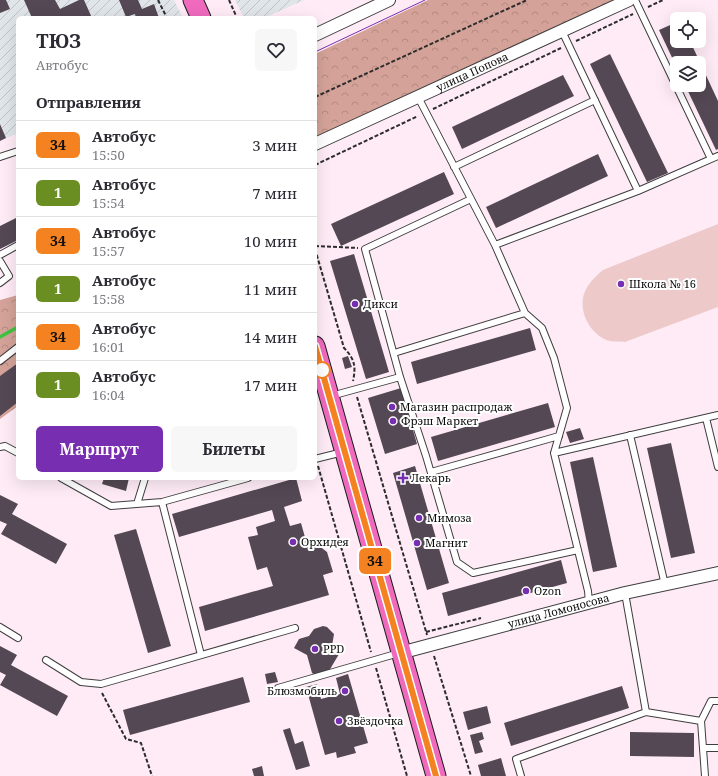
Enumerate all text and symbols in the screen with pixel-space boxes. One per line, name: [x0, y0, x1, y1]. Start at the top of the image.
map controls: [670, 12, 706, 92]
button: locate: [670, 12, 706, 48]
text: ТЮЗ: [36, 28, 81, 54]
button: heart: [255, 29, 297, 71]
street label: улица Попова: [434, 48, 511, 94]
text: Автобус: [36, 56, 88, 74]
button: layers: [670, 56, 706, 92]
text: Отправления: [36, 92, 141, 112]
text: Автобус: [92, 126, 156, 146]
text: 34: [50, 135, 66, 154]
text: 3 мин: [252, 135, 297, 155]
text: 15:50: [92, 146, 125, 164]
text: Автобус: [92, 174, 156, 194]
text: 1: [54, 183, 62, 202]
text: 7 мин: [252, 183, 297, 203]
text: 15:54: [92, 194, 125, 212]
text: Автобус: [92, 222, 156, 242]
text: 34: [50, 231, 66, 250]
text: 10 мин: [244, 231, 297, 251]
text: 15:57: [92, 242, 125, 260]
text: Автобус: [92, 270, 156, 290]
place label: Школа № 16: [629, 276, 696, 291]
text: 1: [54, 279, 62, 298]
text: 11 мин: [244, 279, 297, 299]
marker: Школа № 16: [616, 279, 626, 289]
text: 15:58: [92, 290, 125, 308]
place label: Дикси: [363, 296, 398, 311]
marker: Дикси: [350, 299, 360, 309]
text: Автобус: [92, 318, 156, 338]
text: 34: [50, 327, 66, 346]
text: 14 мин: [244, 327, 297, 347]
text: 16:01: [92, 338, 125, 356]
unlabelled marker: [313, 361, 331, 379]
text: Автобус: [92, 366, 156, 386]
text: 1: [54, 375, 62, 394]
text: 17 мин: [244, 375, 297, 395]
text: 16:04: [92, 386, 125, 404]
place label: Магазин распродаж: [400, 399, 512, 414]
marker: Магазин распродаж: [387, 402, 397, 412]
place label: Фрэш Маркет: [401, 413, 478, 428]
marker: Фрэш Маркет: [388, 416, 398, 426]
button: Маршрут: [36, 426, 163, 472]
button: Билеты: [171, 426, 297, 472]
place label: Лекарь: [411, 470, 451, 485]
marker: Лекарь: [398, 473, 408, 483]
place label: Мимоза: [427, 510, 472, 525]
marker: Мимоза: [414, 513, 424, 523]
place label: Орхидея: [301, 534, 349, 549]
place label: Магнит: [425, 535, 468, 550]
marker: Орхидея: [288, 537, 298, 547]
marker: Магнит: [412, 538, 422, 548]
line badge: 34: [357, 548, 393, 574]
text: 34: [367, 551, 383, 570]
place label: Ozon: [534, 583, 561, 598]
marker: Ozon: [521, 586, 531, 596]
street label: улица Ломоносова: [506, 590, 611, 631]
place label: PPD: [323, 641, 344, 656]
marker: PPD: [310, 644, 320, 654]
place label: Блюзмобиль: [267, 683, 337, 698]
marker: Блюзмобиль: [340, 686, 350, 696]
place label: Звёздочка: [347, 713, 404, 728]
marker: Звёздочка: [334, 716, 344, 726]

